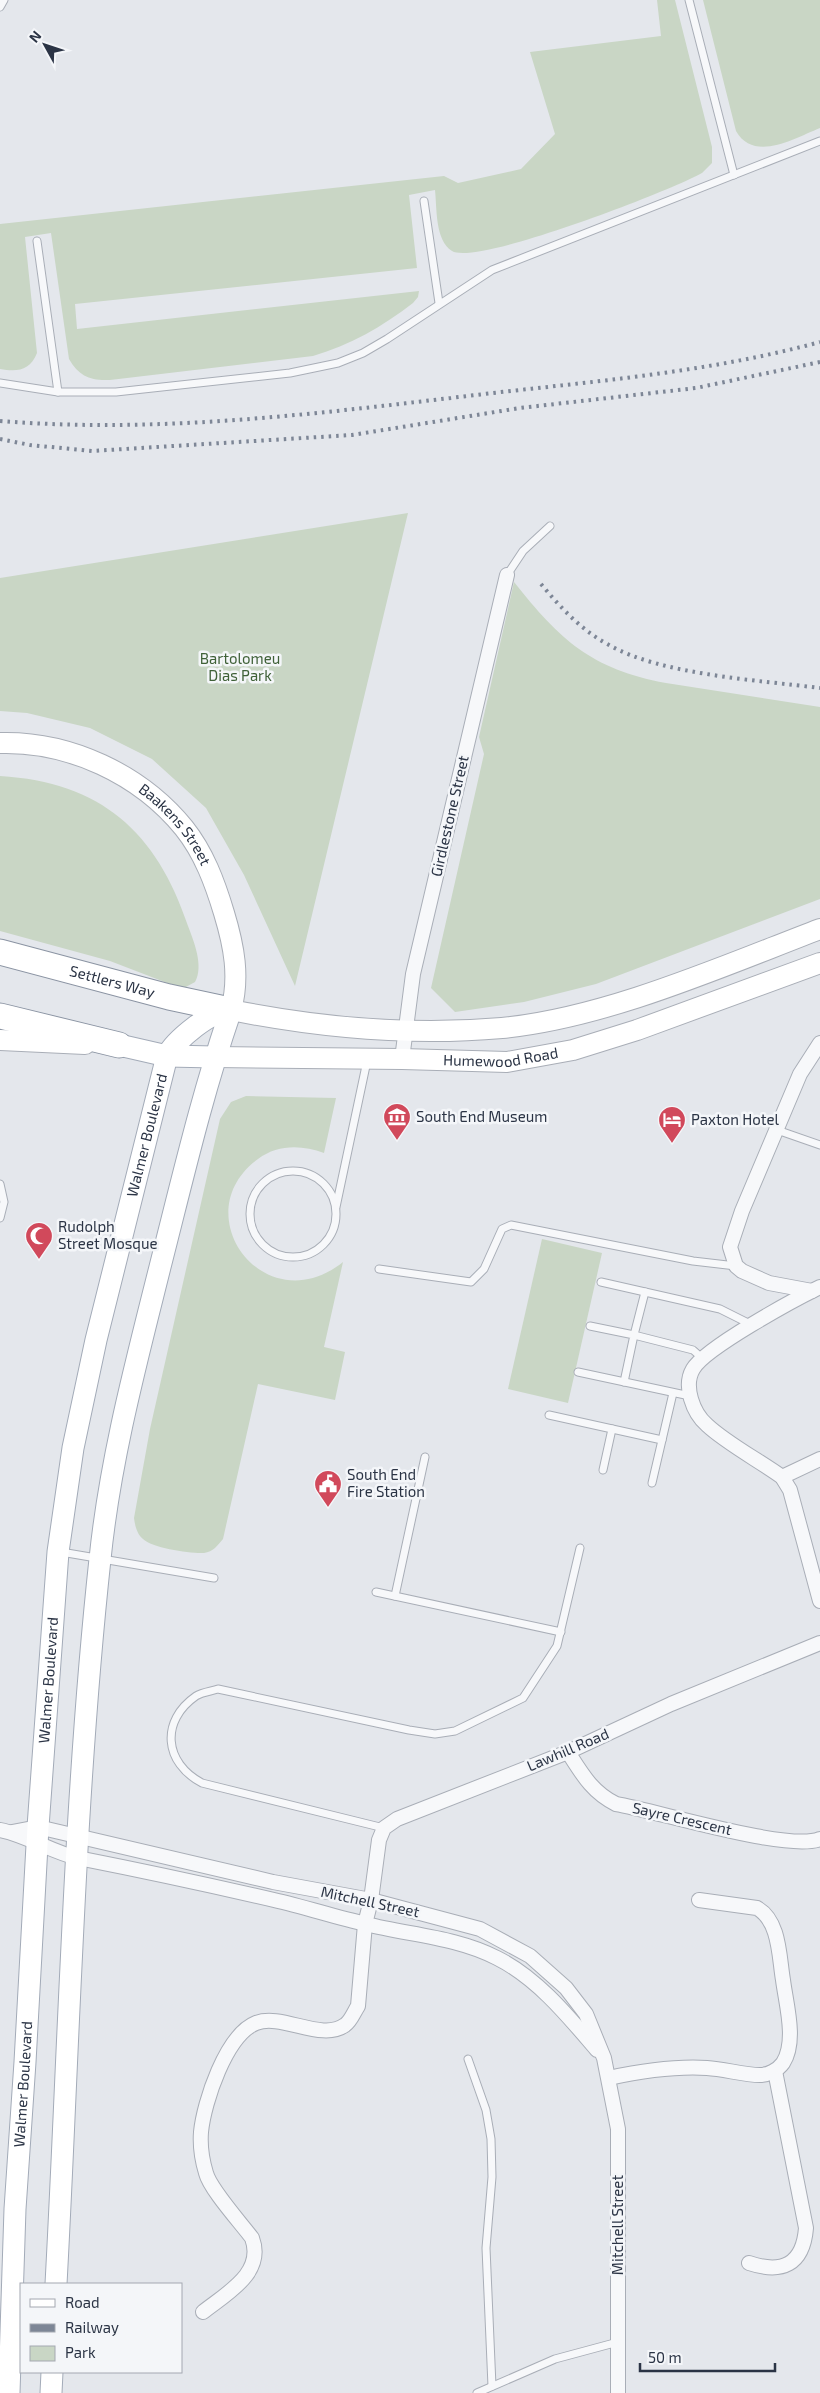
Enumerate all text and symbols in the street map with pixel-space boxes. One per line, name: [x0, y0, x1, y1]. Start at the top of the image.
north arrow: [20, 20, 70, 70]
text: N: [25, 27, 44, 46]
park label: Bartolomeu Dias Park: [200, 649, 280, 684]
street label: Girdlestone Street: [426, 753, 472, 878]
street label: Baakens Street: [136, 779, 215, 868]
street label: Settlers Way: [68, 961, 157, 1001]
street label: Humewood Road: [443, 1043, 559, 1070]
street label: Walmer Boulevard: [122, 1072, 170, 1199]
museum icon: South End Museum: [382, 1102, 412, 1141]
hotel icon: Paxton Hotel: [657, 1105, 687, 1144]
place label: South End Museum: [416, 1107, 547, 1125]
place label: Paxton Hotel: [691, 1110, 780, 1128]
place label: Rudolph Street Mosque: [58, 1217, 157, 1252]
mosque icon: Rudolph Street Mosque: [24, 1221, 54, 1260]
place label: South End Fire Station: [347, 1465, 425, 1500]
public building icon: South End Fire Station: [313, 1469, 343, 1508]
street label: Walmer Boulevard: [34, 1616, 61, 1744]
street label: Lawhill Road: [524, 1724, 611, 1774]
street label: Sayre Crescent: [631, 1798, 734, 1838]
street label: Mitchell Street: [319, 1882, 421, 1920]
street label: Walmer Boulevard: [9, 2021, 35, 2148]
street label: Mitchell Street: [608, 2175, 626, 2275]
legend: [20, 2283, 182, 2373]
text: Road: [65, 2293, 100, 2311]
text: Railway: [65, 2318, 119, 2336]
scale bar: [640, 2340, 775, 2372]
text: Park: [65, 2343, 96, 2361]
text: 50 m: [648, 2348, 682, 2366]

